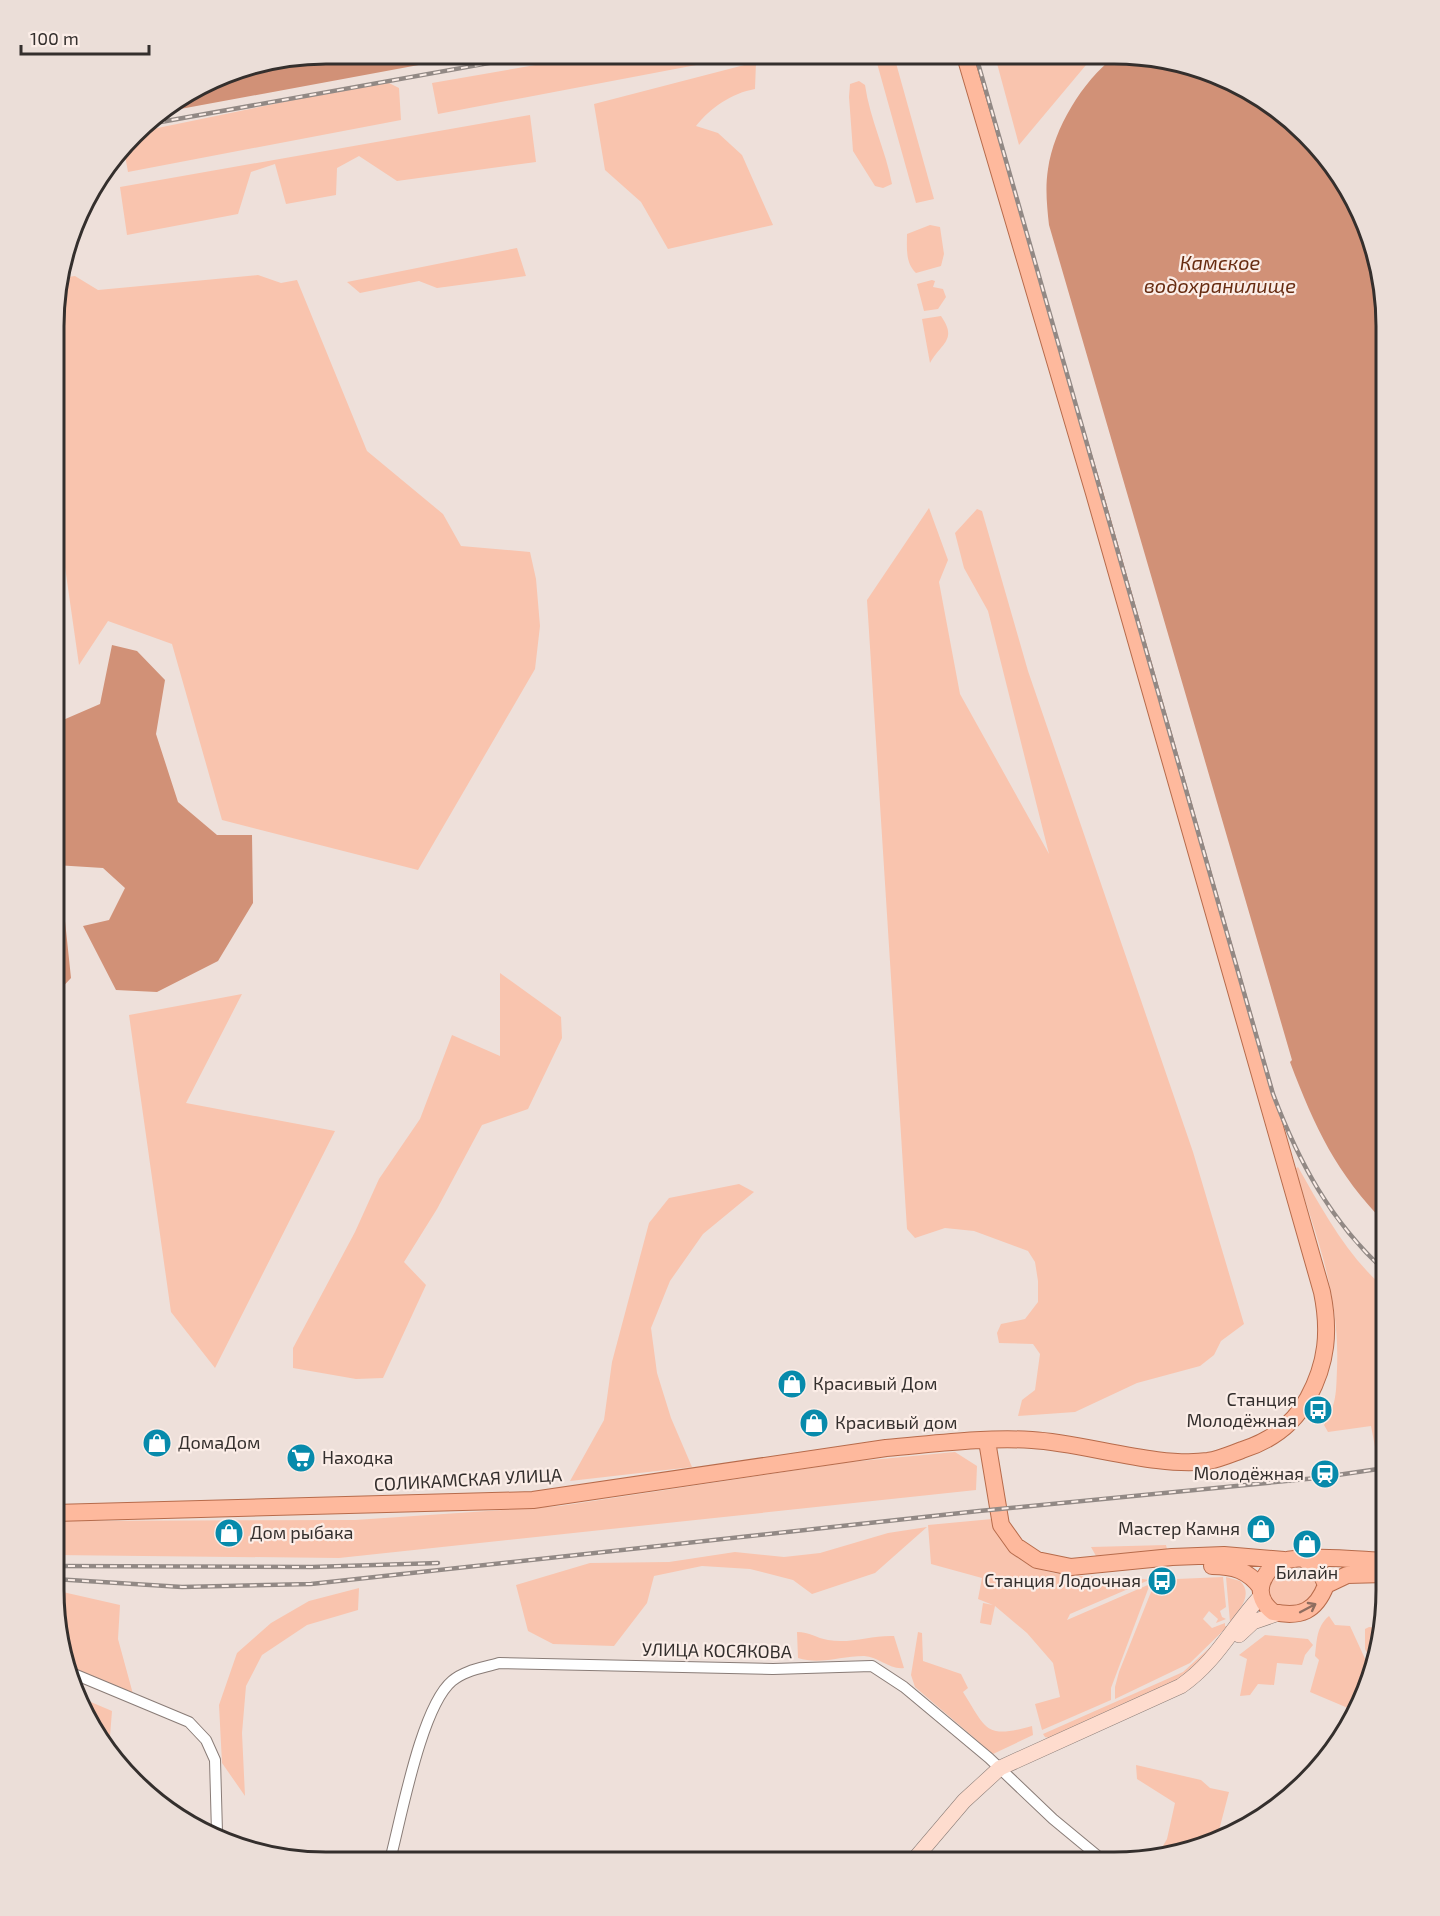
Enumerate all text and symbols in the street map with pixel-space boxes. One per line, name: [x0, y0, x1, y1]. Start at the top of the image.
scale bar: [21, 18, 148, 56]
text: 100 m: [30, 27, 79, 49]
water label: Камское водохранилище: [1144, 250, 1296, 297]
shop icon: Красивый Дом: [776, 1368, 808, 1400]
place label: Красивый Дом: [813, 1372, 937, 1394]
place label: Станция Молодёжная: [1186, 1388, 1297, 1431]
bus stop icon: Станция Молодёжная: [1302, 1394, 1334, 1426]
shop icon: Красивый дом: [798, 1407, 830, 1439]
place label: Красивый дом: [835, 1411, 957, 1433]
shop icon: ДомаДом: [141, 1427, 173, 1459]
place label: ДомаДом: [178, 1431, 260, 1453]
supermarket icon: Находка: [285, 1442, 317, 1474]
place label: Находка: [322, 1446, 394, 1468]
station icon: Молодёжная: [1309, 1458, 1341, 1490]
place label: Молодёжная: [1193, 1462, 1304, 1484]
street label: СОЛИКАМСКАЯ УЛИЦА: [373, 1463, 563, 1495]
shop icon: Мастер Камня: [1245, 1513, 1277, 1545]
shop icon: Дом рыбака: [213, 1517, 245, 1549]
place label: Мастер Камня: [1118, 1517, 1240, 1539]
place label: Дом рыбака: [250, 1521, 354, 1543]
shop icon: Билайн: [1291, 1528, 1323, 1560]
place label: Билайн: [1276, 1561, 1338, 1583]
bus stop icon: Станция Лодочная: [1146, 1565, 1178, 1597]
place label: Станция Лодочная: [984, 1569, 1141, 1591]
one-way arrow: [1299, 1602, 1316, 1614]
street label: УЛИЦА КОСЯКОВА: [642, 1638, 793, 1662]

